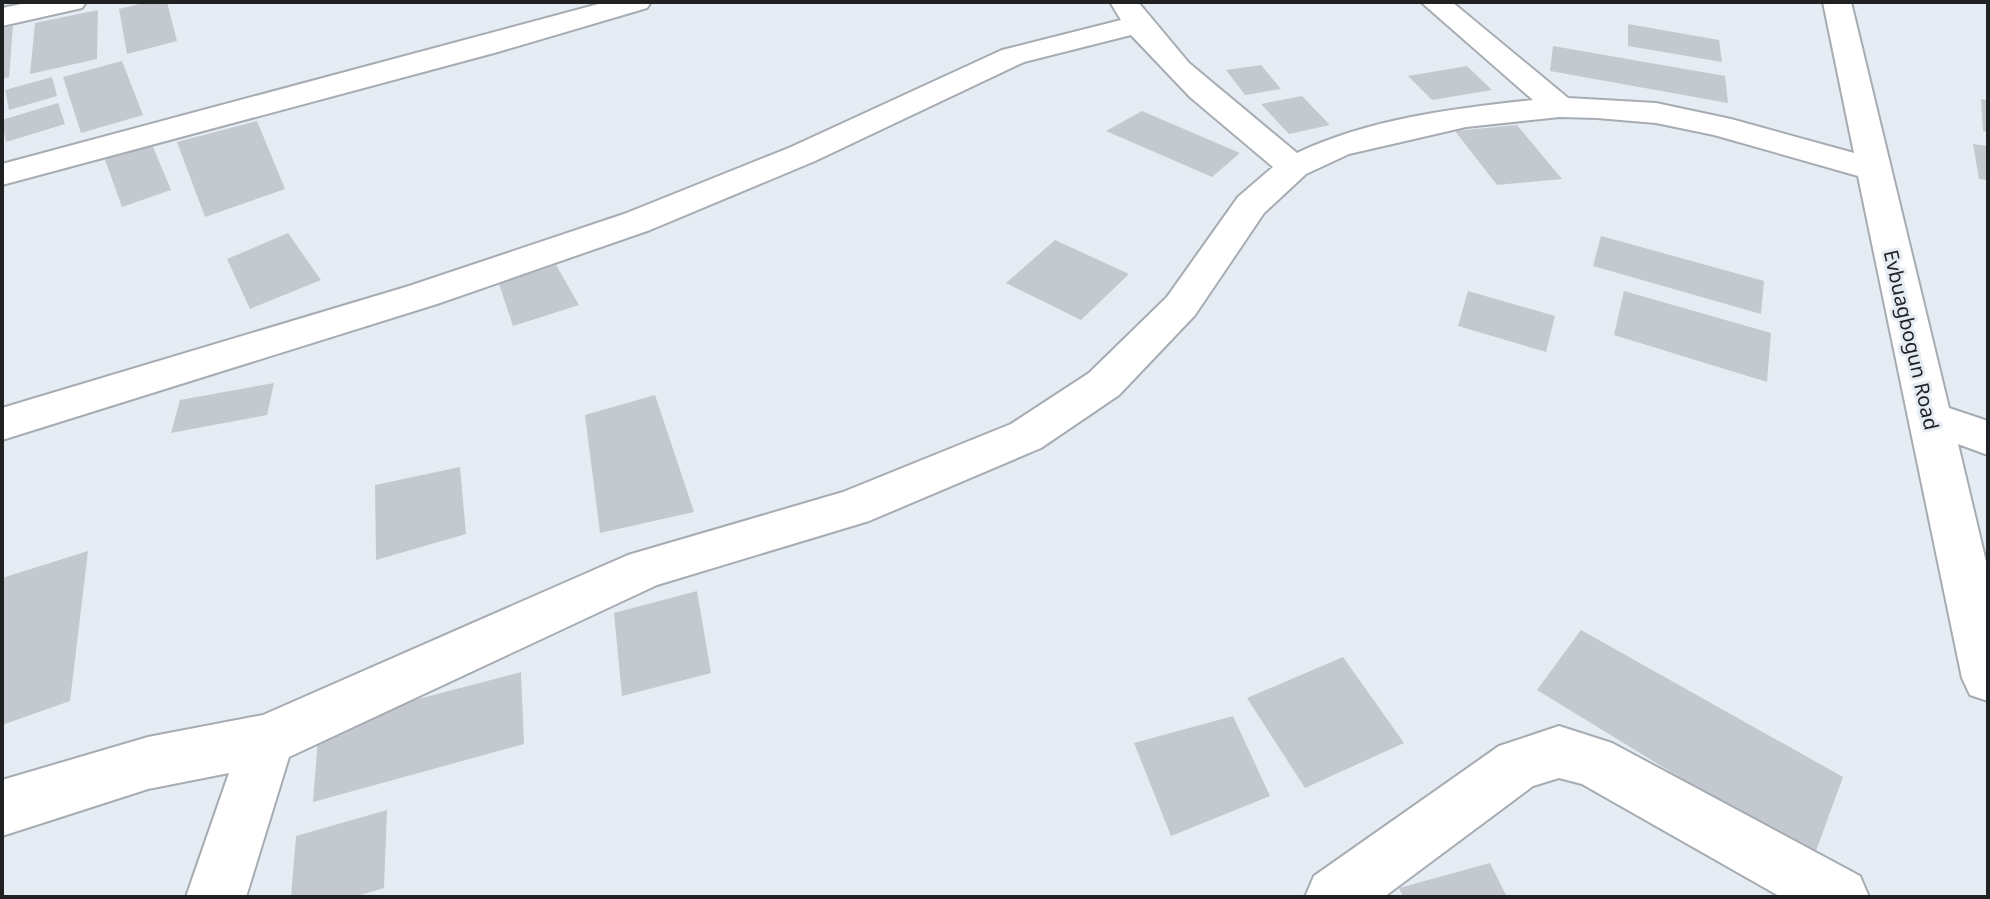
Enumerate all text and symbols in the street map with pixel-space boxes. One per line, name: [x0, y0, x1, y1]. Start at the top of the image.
street label: Evbuagbogun Road: [1878, 247, 1945, 433]

